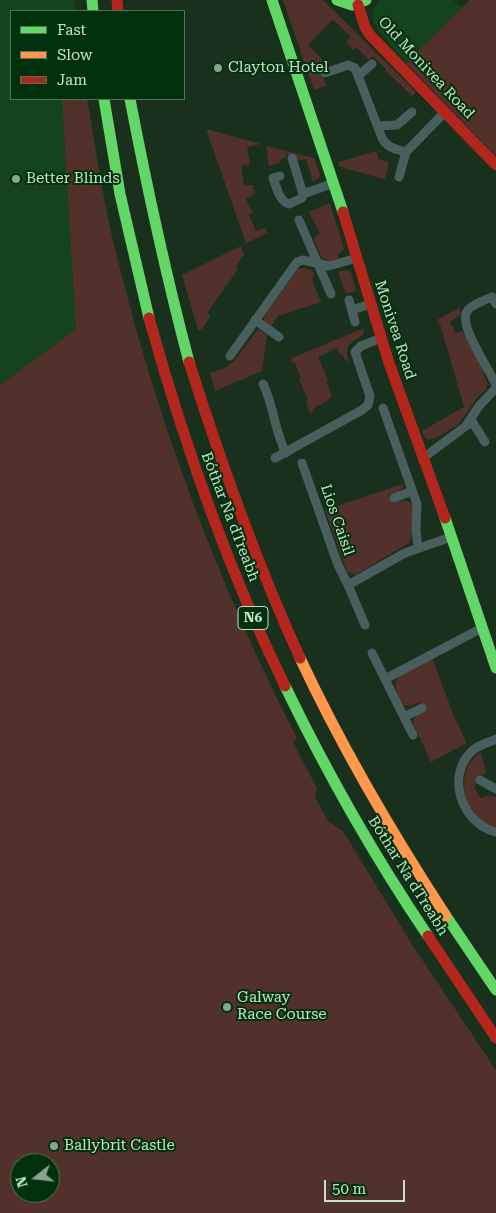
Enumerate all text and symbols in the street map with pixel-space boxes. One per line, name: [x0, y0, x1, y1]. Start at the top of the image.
legend: [10, 10, 185, 100]
street label: Old Monivea Road: [374, 13, 478, 123]
text: Fast: [57, 21, 86, 39]
text: Slow: [57, 46, 92, 64]
place label: Clayton Hotel: [228, 59, 328, 77]
marker: Clayton Hotel: [212, 62, 224, 74]
text: Jam: [57, 71, 87, 89]
place label: Better Blinds: [26, 170, 120, 188]
marker: Better Blinds: [10, 173, 22, 185]
street label: Monivea Road: [371, 278, 419, 382]
street label: Bóthar Na dTreabh: [197, 450, 263, 584]
street label: Lios Caisil: [316, 482, 358, 558]
road number: N6: [238, 606, 268, 630]
street label: Bóthar Na dTreabh: [364, 813, 452, 939]
place label: Galway Race Course: [237, 989, 327, 1024]
marker: Galway Race Course: [221, 1001, 233, 1013]
place label: Ballybrit Castle: [64, 1137, 175, 1155]
marker: Ballybrit Castle: [48, 1140, 60, 1152]
north arrow: [10, 1153, 60, 1203]
scale bar: [326, 1170, 407, 1202]
text: N: [12, 1174, 31, 1189]
text: 50 m: [332, 1180, 366, 1198]

